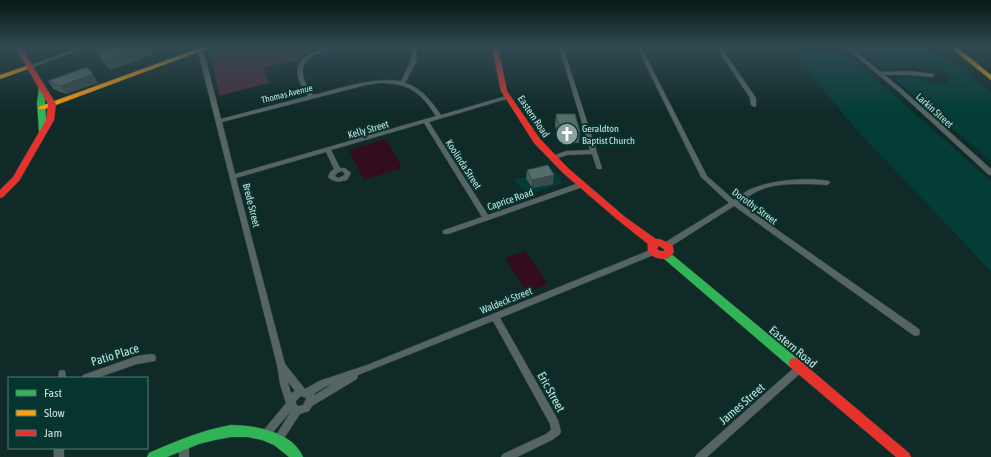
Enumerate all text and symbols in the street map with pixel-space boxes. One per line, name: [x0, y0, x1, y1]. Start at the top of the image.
street label: Thomas Avenue: [260, 83, 314, 105]
street label: Larkin Street: [914, 91, 956, 130]
street label: Eastern Road: [516, 93, 552, 139]
street label: Kelly Street: [346, 118, 390, 141]
church icon: Geraldton Baptist Church: [554, 121, 580, 147]
place label: Geraldton Baptist Church: [582, 123, 635, 146]
street label: Koolinda Street: [444, 138, 484, 191]
street label: Brede Street: [241, 182, 262, 228]
street label: Caprice Road: [486, 186, 535, 212]
street label: Dorothy Street: [730, 186, 780, 227]
street label: Waldeck Street: [479, 285, 534, 316]
street label: Eastern Road: [766, 323, 820, 371]
street label: Patio Place: [89, 341, 141, 369]
street label: Eric Street: [534, 369, 568, 415]
legend: [8, 377, 148, 449]
street label: James Street: [716, 380, 768, 428]
text: Fast: [44, 386, 62, 400]
text: Slow: [44, 406, 65, 420]
text: Jam: [44, 426, 62, 440]

